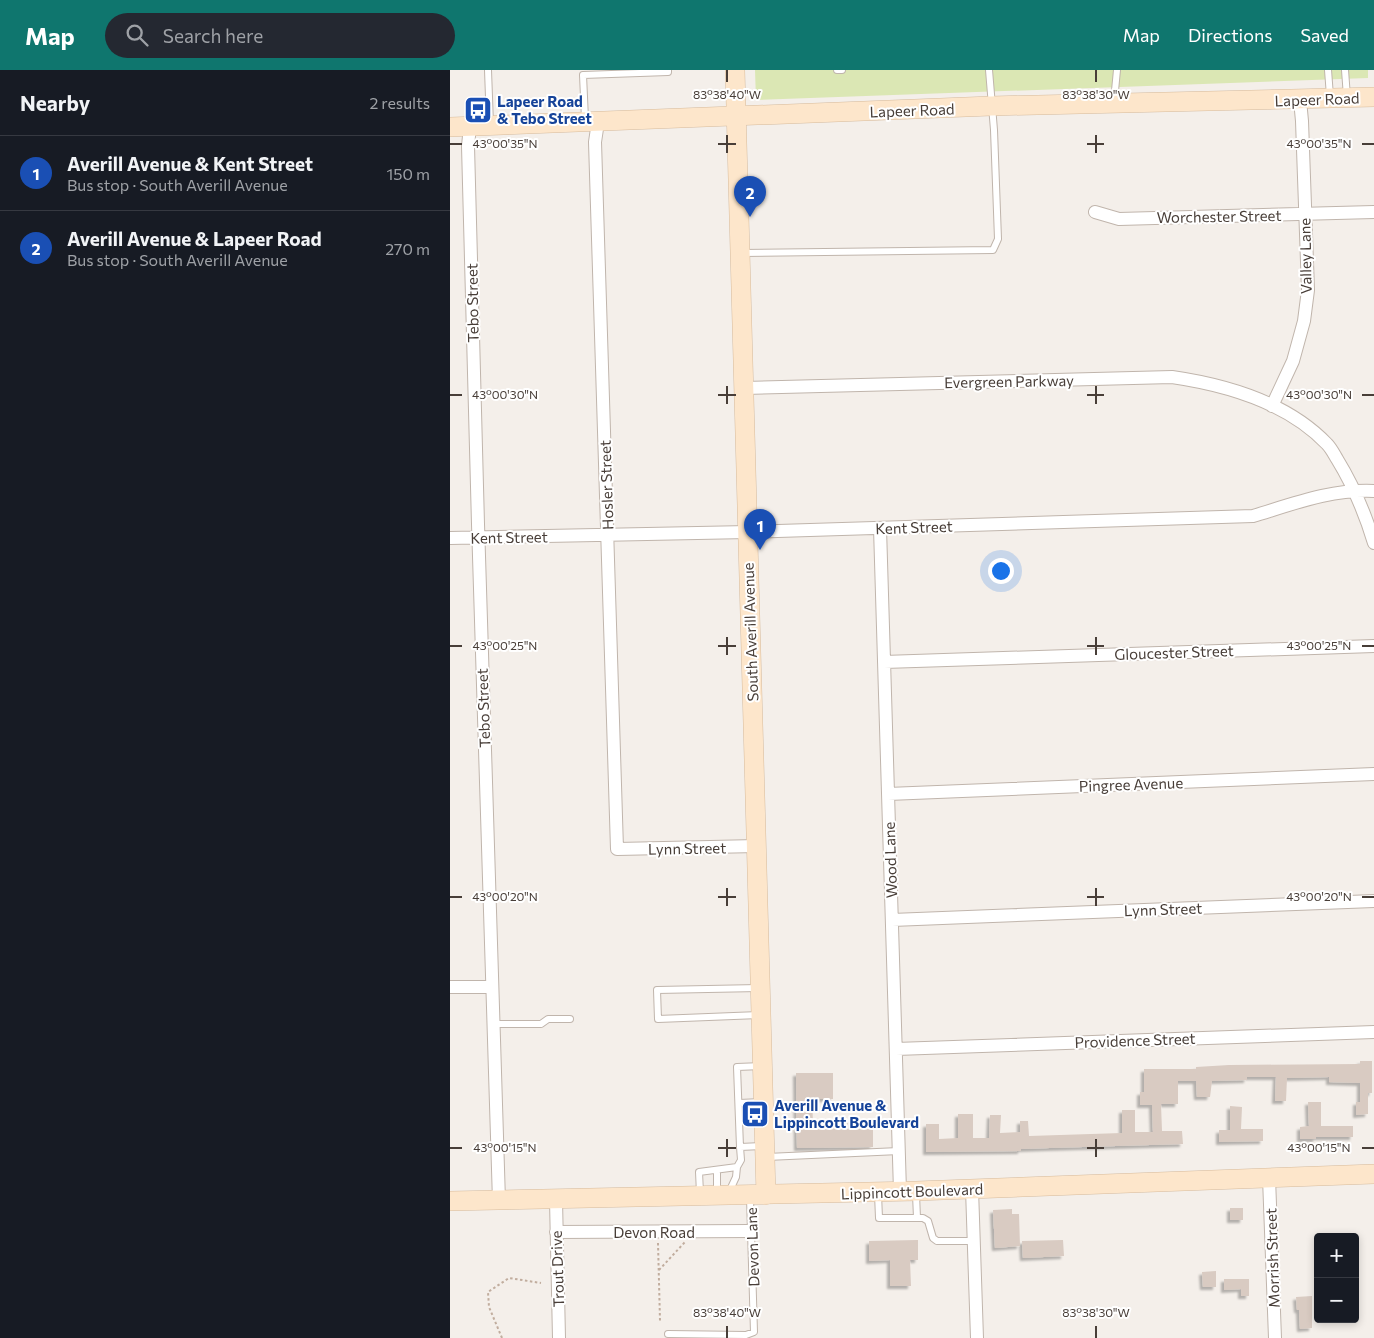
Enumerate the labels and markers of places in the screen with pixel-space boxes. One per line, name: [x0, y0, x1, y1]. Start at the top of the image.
place label: Lapeer Road & Tebo Street: [497, 92, 592, 127]
bus stop icon: Lapeer Road & Tebo Street: [463, 95, 493, 125]
pin: 2: [734, 176, 766, 217]
pin: 1: [744, 509, 776, 550]
place label: Averill Avenue & Lippincott Boulevard: [774, 1096, 919, 1131]
bus stop icon: Averill Avenue & Lippincott Boulevard: [740, 1099, 770, 1129]

